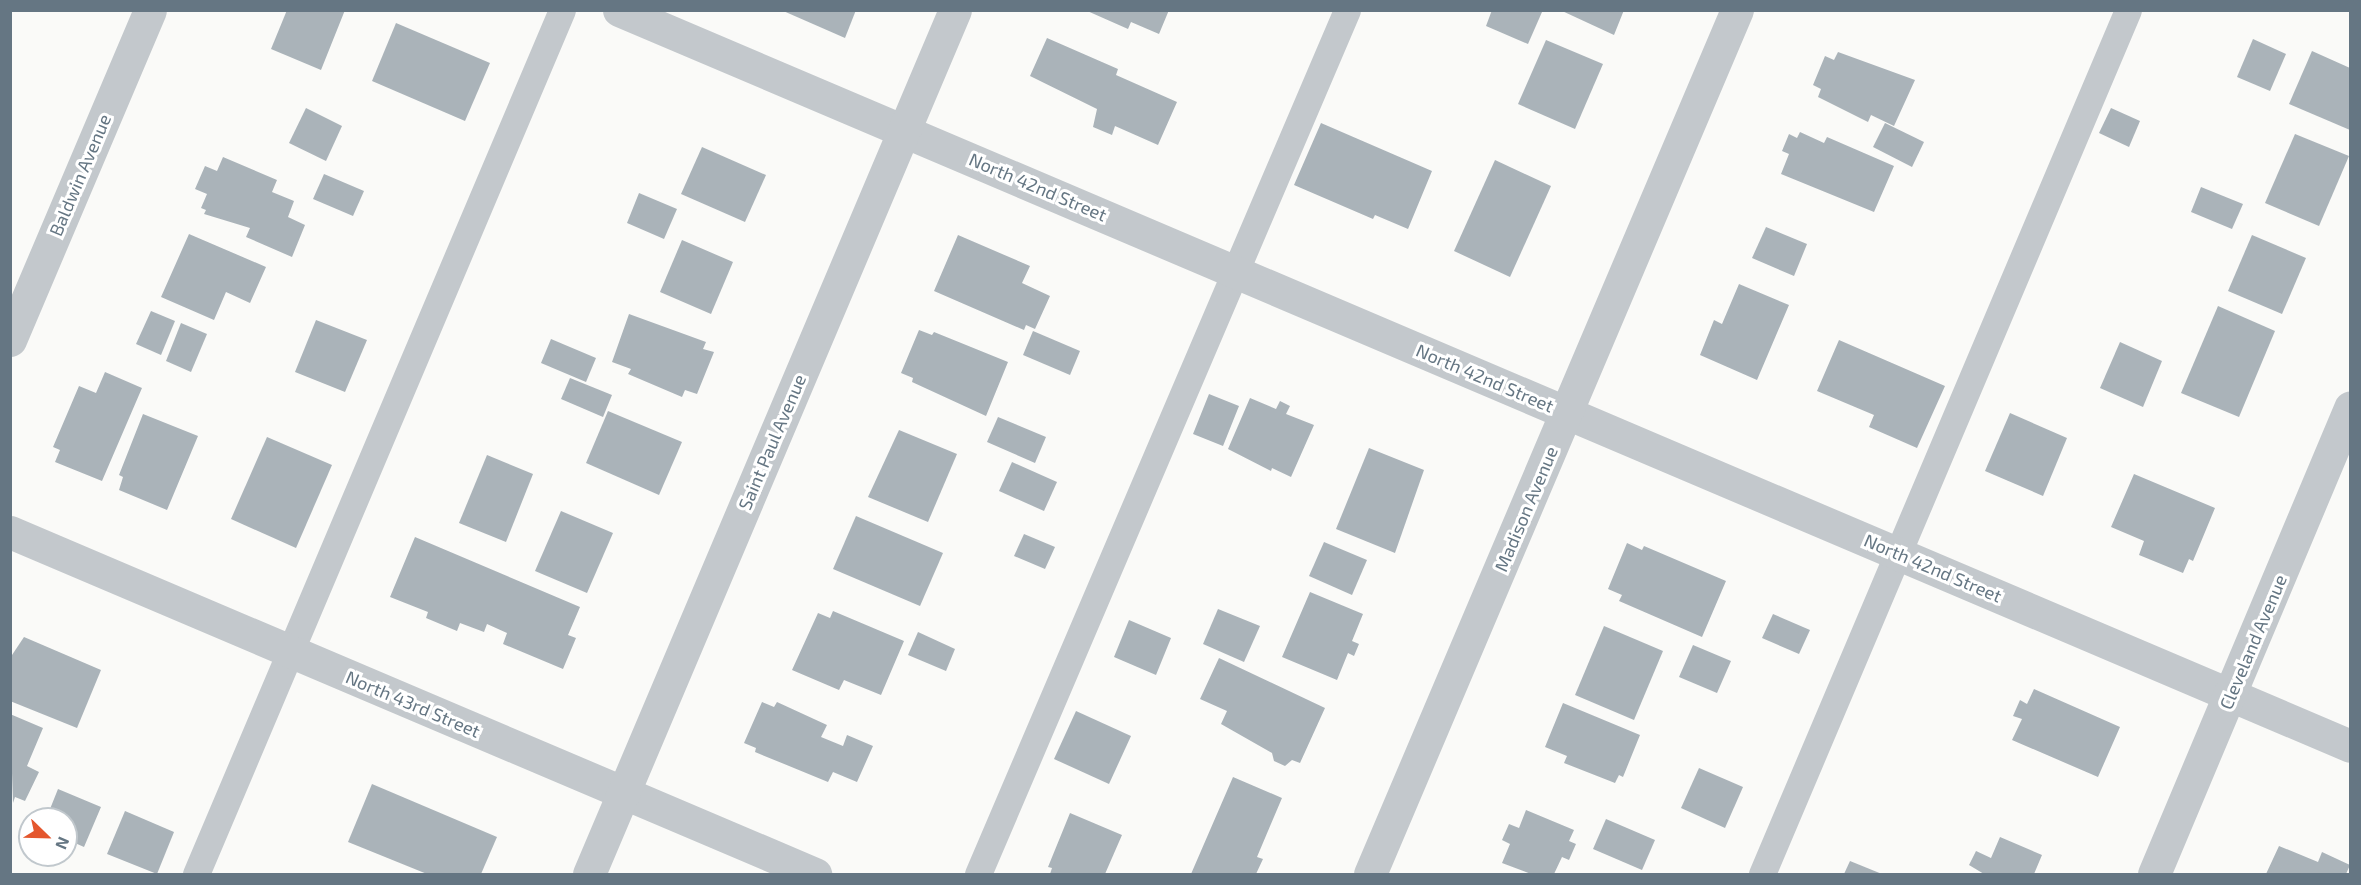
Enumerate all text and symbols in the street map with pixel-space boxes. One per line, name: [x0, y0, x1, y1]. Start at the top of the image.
street label: Baldwin Avenue: [45, 111, 115, 239]
street label: North 42nd Street: [966, 148, 1110, 226]
street label: North 42nd Street: [1413, 339, 1557, 417]
street label: Saint Paul Avenue: [734, 371, 810, 513]
street label: Madison Avenue: [1490, 443, 1562, 575]
street label: North 42nd Street: [1861, 529, 2005, 607]
street label: Cleveland Avenue: [2215, 571, 2291, 713]
street label: North 43rd Street: [343, 666, 483, 742]
north arrow: [18, 807, 78, 867]
text: N: [52, 834, 74, 852]

